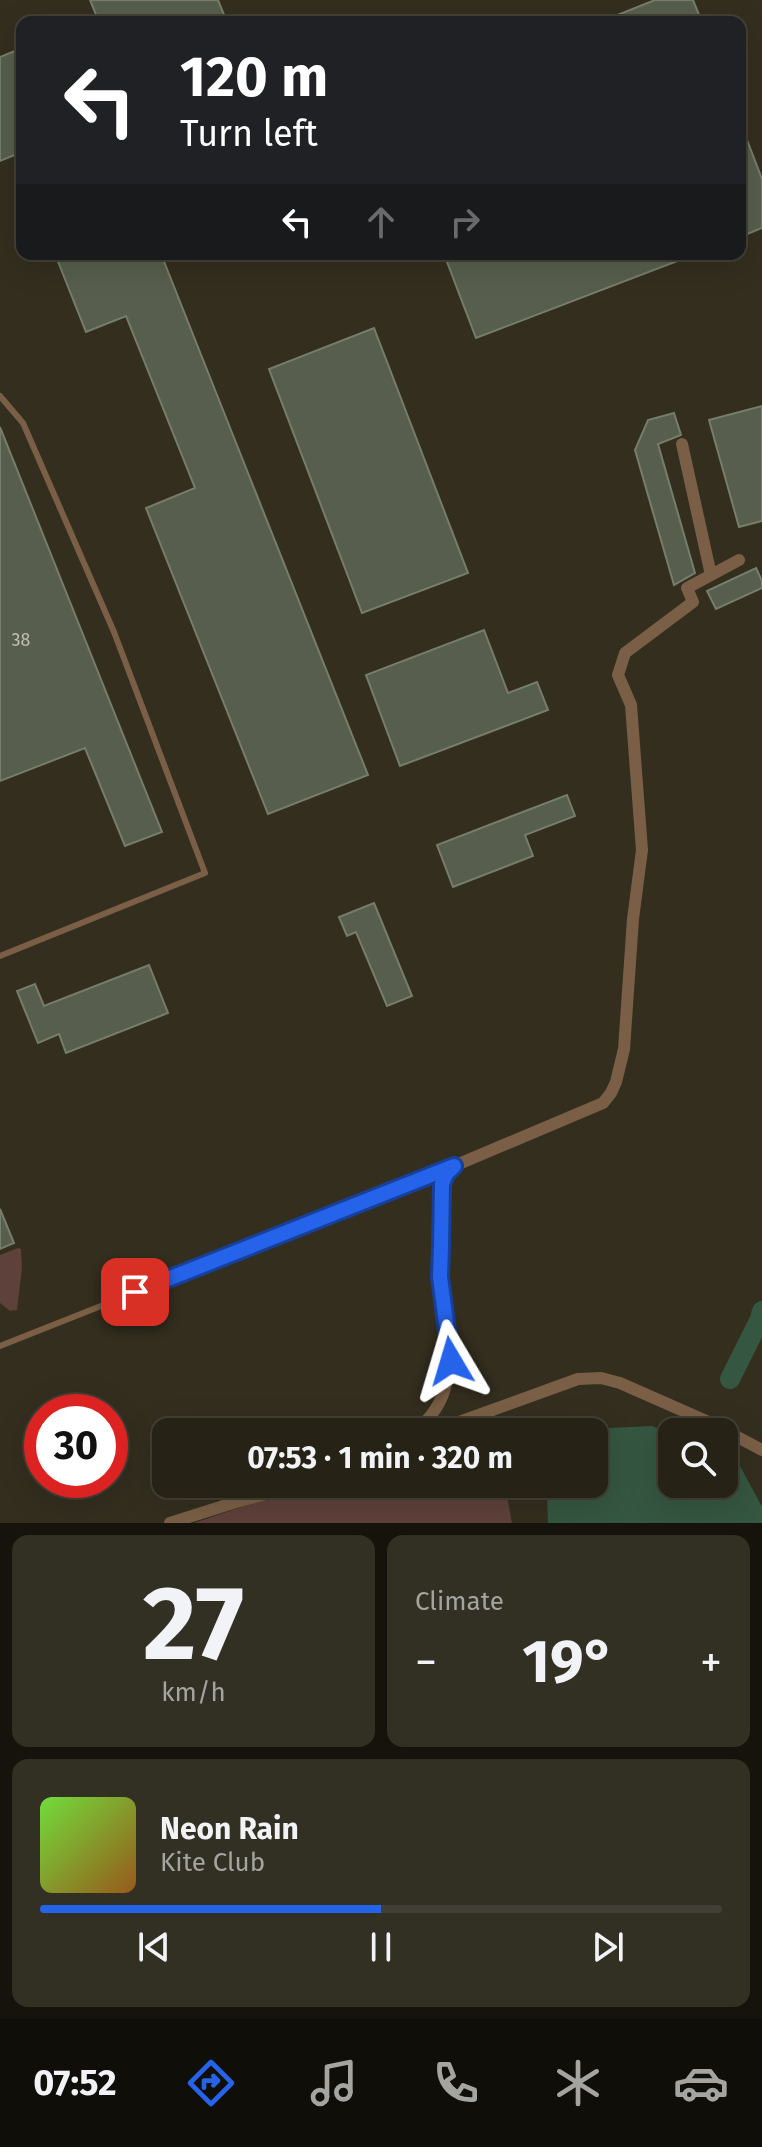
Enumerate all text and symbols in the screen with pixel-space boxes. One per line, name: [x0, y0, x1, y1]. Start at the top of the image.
text: 120 m: [180, 44, 328, 111]
icon: left: [48, 48, 152, 152]
text: Turn left: [180, 112, 318, 156]
icon: left: [275, 200, 319, 244]
icon: ahead: [359, 200, 403, 244]
icon: right: [443, 200, 487, 244]
house number: 38: [12, 629, 31, 651]
pin: [101, 1258, 169, 1326]
icon: arrive: [113, 1270, 157, 1314]
position arrow: [409, 1319, 493, 1403]
speed limit sign: 30: [24, 1394, 128, 1498]
map controls: [658, 1418, 738, 1498]
button: search: [658, 1418, 738, 1498]
text: 07:53 · 1 min · 320 m: [247, 1440, 513, 1476]
text: 27: [143, 1562, 244, 1687]
text: Climate: [415, 1586, 504, 1617]
text: 19°: [522, 1626, 615, 1698]
text: −: [415, 1636, 437, 1689]
text: +: [700, 1636, 722, 1689]
text: km/h: [161, 1677, 226, 1708]
text: Neon Rain: [160, 1811, 299, 1847]
text: Kite Club: [160, 1847, 265, 1878]
icon: previous: [132, 1925, 176, 1969]
icon: pause: [359, 1925, 403, 1969]
icon: next: [586, 1925, 630, 1969]
icon: directions: [183, 2055, 239, 2111]
icon: music: [306, 2055, 362, 2111]
icon: phone: [428, 2055, 484, 2111]
icon: climate: [550, 2055, 606, 2111]
icon: car: [673, 2055, 729, 2111]
text: 07:52: [33, 2061, 117, 2105]

